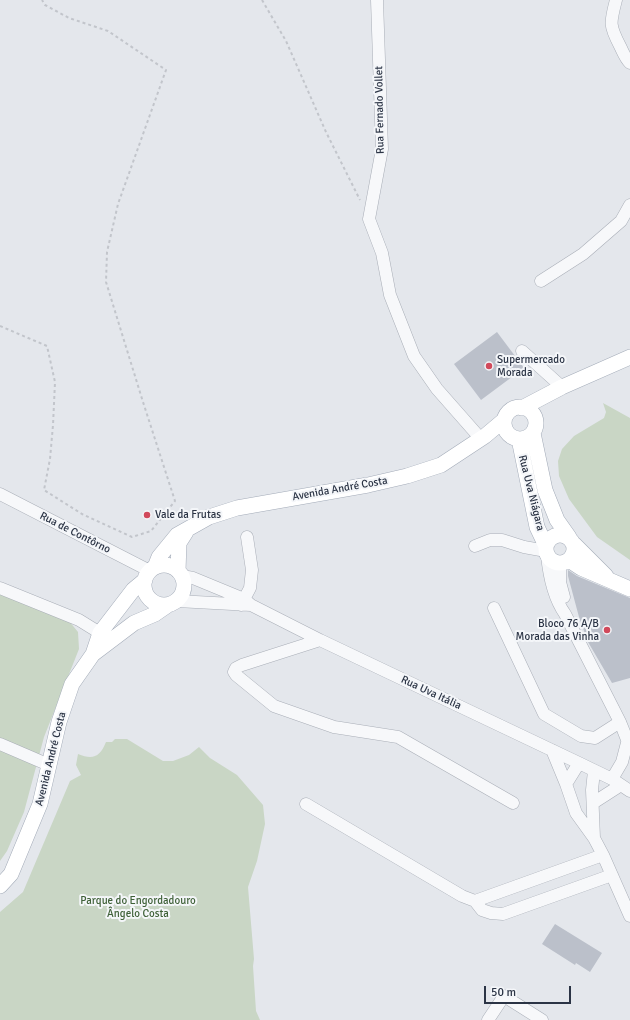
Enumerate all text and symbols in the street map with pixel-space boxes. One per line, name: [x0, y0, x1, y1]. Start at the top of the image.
street label: Rua Fernado Vollet: [373, 66, 387, 154]
place label: Supermercado Morada: [497, 353, 565, 379]
marker: Supermercado Morada: [484, 361, 494, 371]
street label: Rua Uva Niágara: [515, 454, 547, 532]
street label: Avenida André Costa: [291, 474, 389, 504]
place label: Vale da Frutas: [155, 508, 221, 522]
street label: Rua de Contôrno: [37, 509, 113, 557]
marker: Vale da Frutas: [142, 510, 152, 520]
place label: Bloco 76 A/B Morada das Vinha: [516, 617, 599, 643]
marker: Bloco 76 A/B Morada das Vinha: [602, 625, 612, 635]
street label: Rua Uva Itália: [399, 673, 463, 713]
street label: Avenida André Costa: [33, 711, 69, 807]
park label: Parque do Engordadouro Ângelo Costa: [80, 894, 196, 920]
scale bar: [486, 978, 573, 1004]
text: 50 m: [491, 985, 516, 1000]

